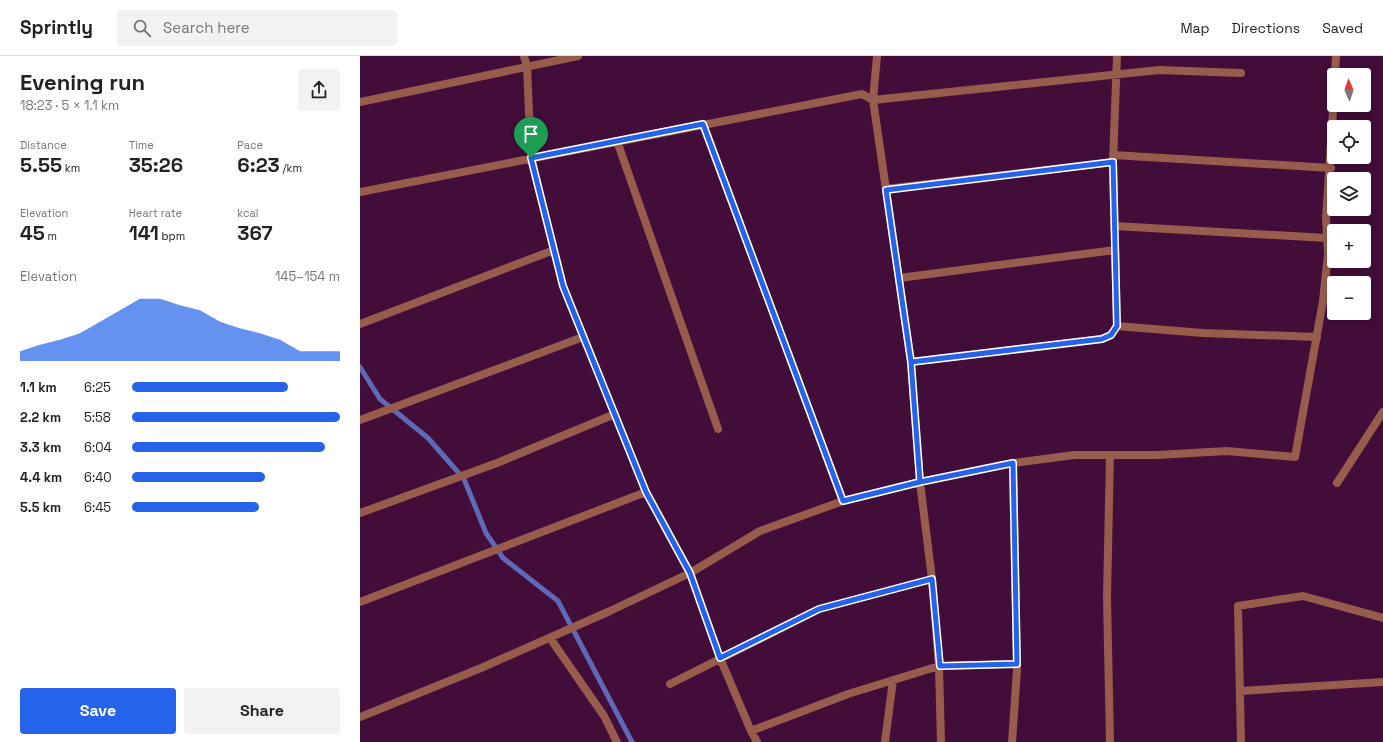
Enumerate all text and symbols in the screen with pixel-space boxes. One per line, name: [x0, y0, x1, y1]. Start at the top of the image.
search box: [117, 10, 397, 46]
text: Sprintly: [20, 15, 93, 40]
icon: search: [131, 17, 153, 39]
text: Search here: [163, 18, 250, 37]
text: Map: [1180, 19, 1210, 37]
text: Directions: [1232, 19, 1300, 37]
text: Saved: [1322, 19, 1363, 37]
text: Evening run: [20, 68, 145, 96]
north arrow: [1327, 68, 1371, 112]
map controls: [1327, 68, 1371, 320]
button: share: [298, 69, 340, 111]
text: 18:23 · 5 × 1.1 km: [20, 97, 119, 114]
pin: [514, 117, 548, 158]
button: locate: [1327, 120, 1371, 164]
icon: arrive: [520, 123, 542, 145]
text: Distance: [20, 138, 67, 152]
text: Time: [129, 138, 154, 152]
text: Pace: [237, 138, 263, 152]
text: 5.55: [20, 152, 62, 178]
text: 35:26: [129, 152, 183, 178]
text: 6:23: [237, 152, 280, 178]
text: km: [62, 161, 80, 175]
text: /km: [280, 161, 302, 175]
button: layers: [1327, 172, 1371, 216]
text: Elevation: [20, 206, 68, 220]
text: Heart rate: [129, 206, 182, 220]
text: kcal: [237, 206, 259, 220]
text: 45: [20, 220, 45, 246]
text: 141: [129, 220, 159, 246]
text: 367: [237, 220, 273, 246]
button: +: [1327, 224, 1371, 268]
text: m: [45, 229, 57, 243]
text: bpm: [159, 229, 185, 243]
text: Elevation: [20, 268, 77, 285]
text: 145–154 m: [275, 268, 340, 285]
button: −: [1327, 276, 1371, 320]
text: 1.1 km: [20, 379, 57, 396]
text: 6:25: [84, 379, 111, 396]
text: 2.2 km: [20, 409, 61, 426]
text: 5:58: [84, 409, 111, 426]
text: 3.3 km: [20, 439, 61, 456]
text: 6:04: [84, 439, 112, 456]
text: 4.4 km: [20, 469, 62, 486]
text: 6:40: [84, 469, 112, 486]
text: 5.5 km: [20, 499, 61, 516]
text: 6:45: [84, 499, 111, 516]
button: Save: [20, 688, 176, 734]
button: Share: [184, 688, 340, 734]

